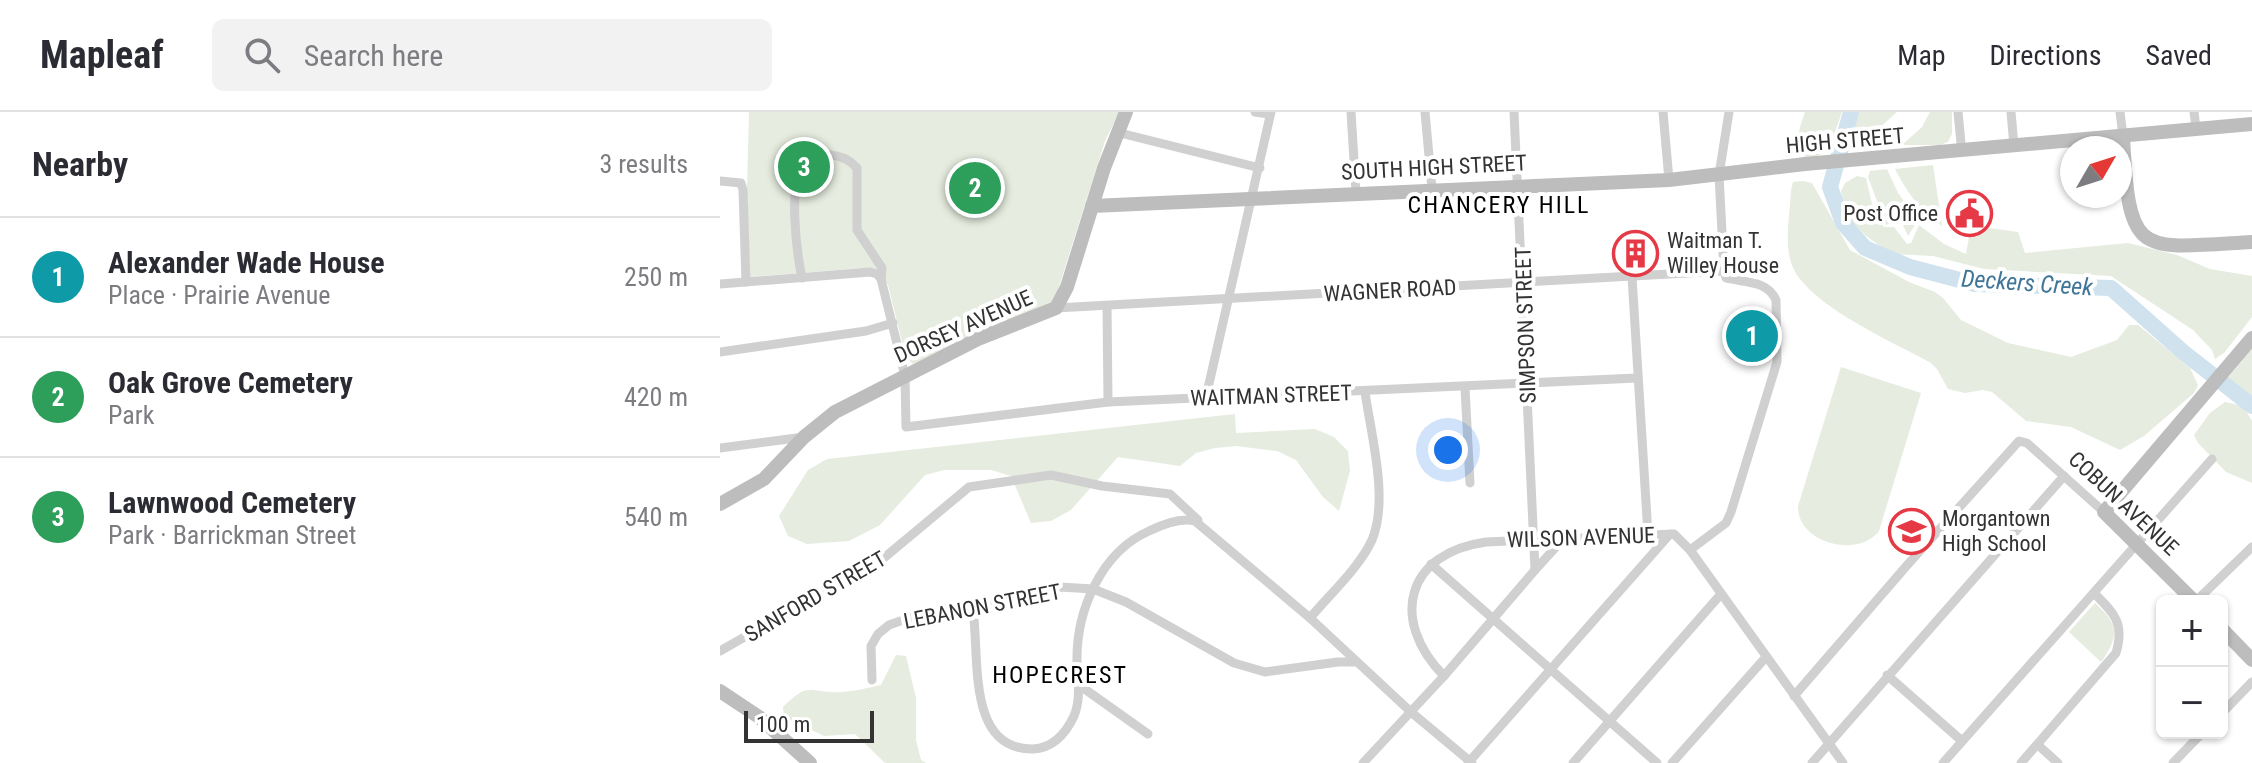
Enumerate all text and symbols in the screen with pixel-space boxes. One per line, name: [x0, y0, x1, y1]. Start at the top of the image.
search box: [212, 19, 772, 91]
text: Mapleaf: [40, 33, 164, 77]
icon: search: [240, 33, 284, 77]
text: Search here: [304, 38, 443, 73]
text: Map: [1897, 39, 1946, 72]
text: Directions: [1990, 39, 2101, 72]
text: Saved: [2145, 39, 2212, 72]
street label: HIGH STREET: [1785, 123, 1905, 158]
north arrow: [2060, 136, 2132, 208]
pin: 3: [778, 137, 830, 197]
text: Nearby: [32, 144, 128, 184]
text: 3 results: [599, 149, 688, 179]
street label: SOUTH HIGH STREET: [1340, 150, 1528, 185]
pin: 2: [949, 158, 1001, 218]
public building icon: Post Office: [1945, 189, 1993, 237]
district label: CHANCERY HILL: [1408, 191, 1590, 219]
place label: Post Office: [1843, 201, 1938, 226]
place label: Waitman T. Willey House: [1667, 228, 1779, 278]
building icon: Waitman T. Willey House: [1612, 229, 1660, 277]
text: Alexander Wade House: [108, 245, 385, 280]
street label: SIMPSON STREET: [1510, 246, 1541, 404]
text: 1: [51, 262, 65, 292]
text: 250 m: [624, 262, 688, 292]
water label: Deckers Creek: [1960, 264, 2094, 302]
street label: WAGNER ROAD: [1323, 275, 1457, 306]
text: Place · Prairie Avenue: [108, 280, 330, 310]
street label: DORSEY AVENUE: [890, 285, 1036, 368]
pin: 1: [1726, 306, 1778, 366]
text: Oak Grove Cemetery: [108, 365, 353, 400]
street label: WAITMAN STREET: [1190, 380, 1352, 411]
text: 2: [51, 382, 65, 412]
text: 420 m: [624, 382, 688, 412]
text: Park: [108, 400, 154, 430]
your location: [1428, 430, 1468, 470]
street label: COBUN AVENUE: [2064, 446, 2184, 561]
text: Lawnwood Cemetery: [108, 485, 356, 520]
text: 3: [51, 502, 65, 532]
text: 540 m: [624, 502, 688, 532]
place label: Morgantown High School: [1942, 506, 2051, 556]
school or university icon: Morgantown High School: [1887, 507, 1935, 555]
text: Park · Barrickman Street: [108, 520, 356, 550]
street label: WILSON AVENUE: [1507, 522, 1655, 553]
street label: SANFORD STREET: [740, 546, 890, 647]
street label: LEBANON STREET: [901, 579, 1063, 634]
map controls: [2156, 595, 2228, 739]
button: +: [2156, 595, 2228, 667]
district label: HOPECREST: [992, 661, 1128, 689]
button: −: [2156, 667, 2228, 739]
scale bar: [744, 707, 874, 743]
text: 100 m: [756, 712, 810, 737]

